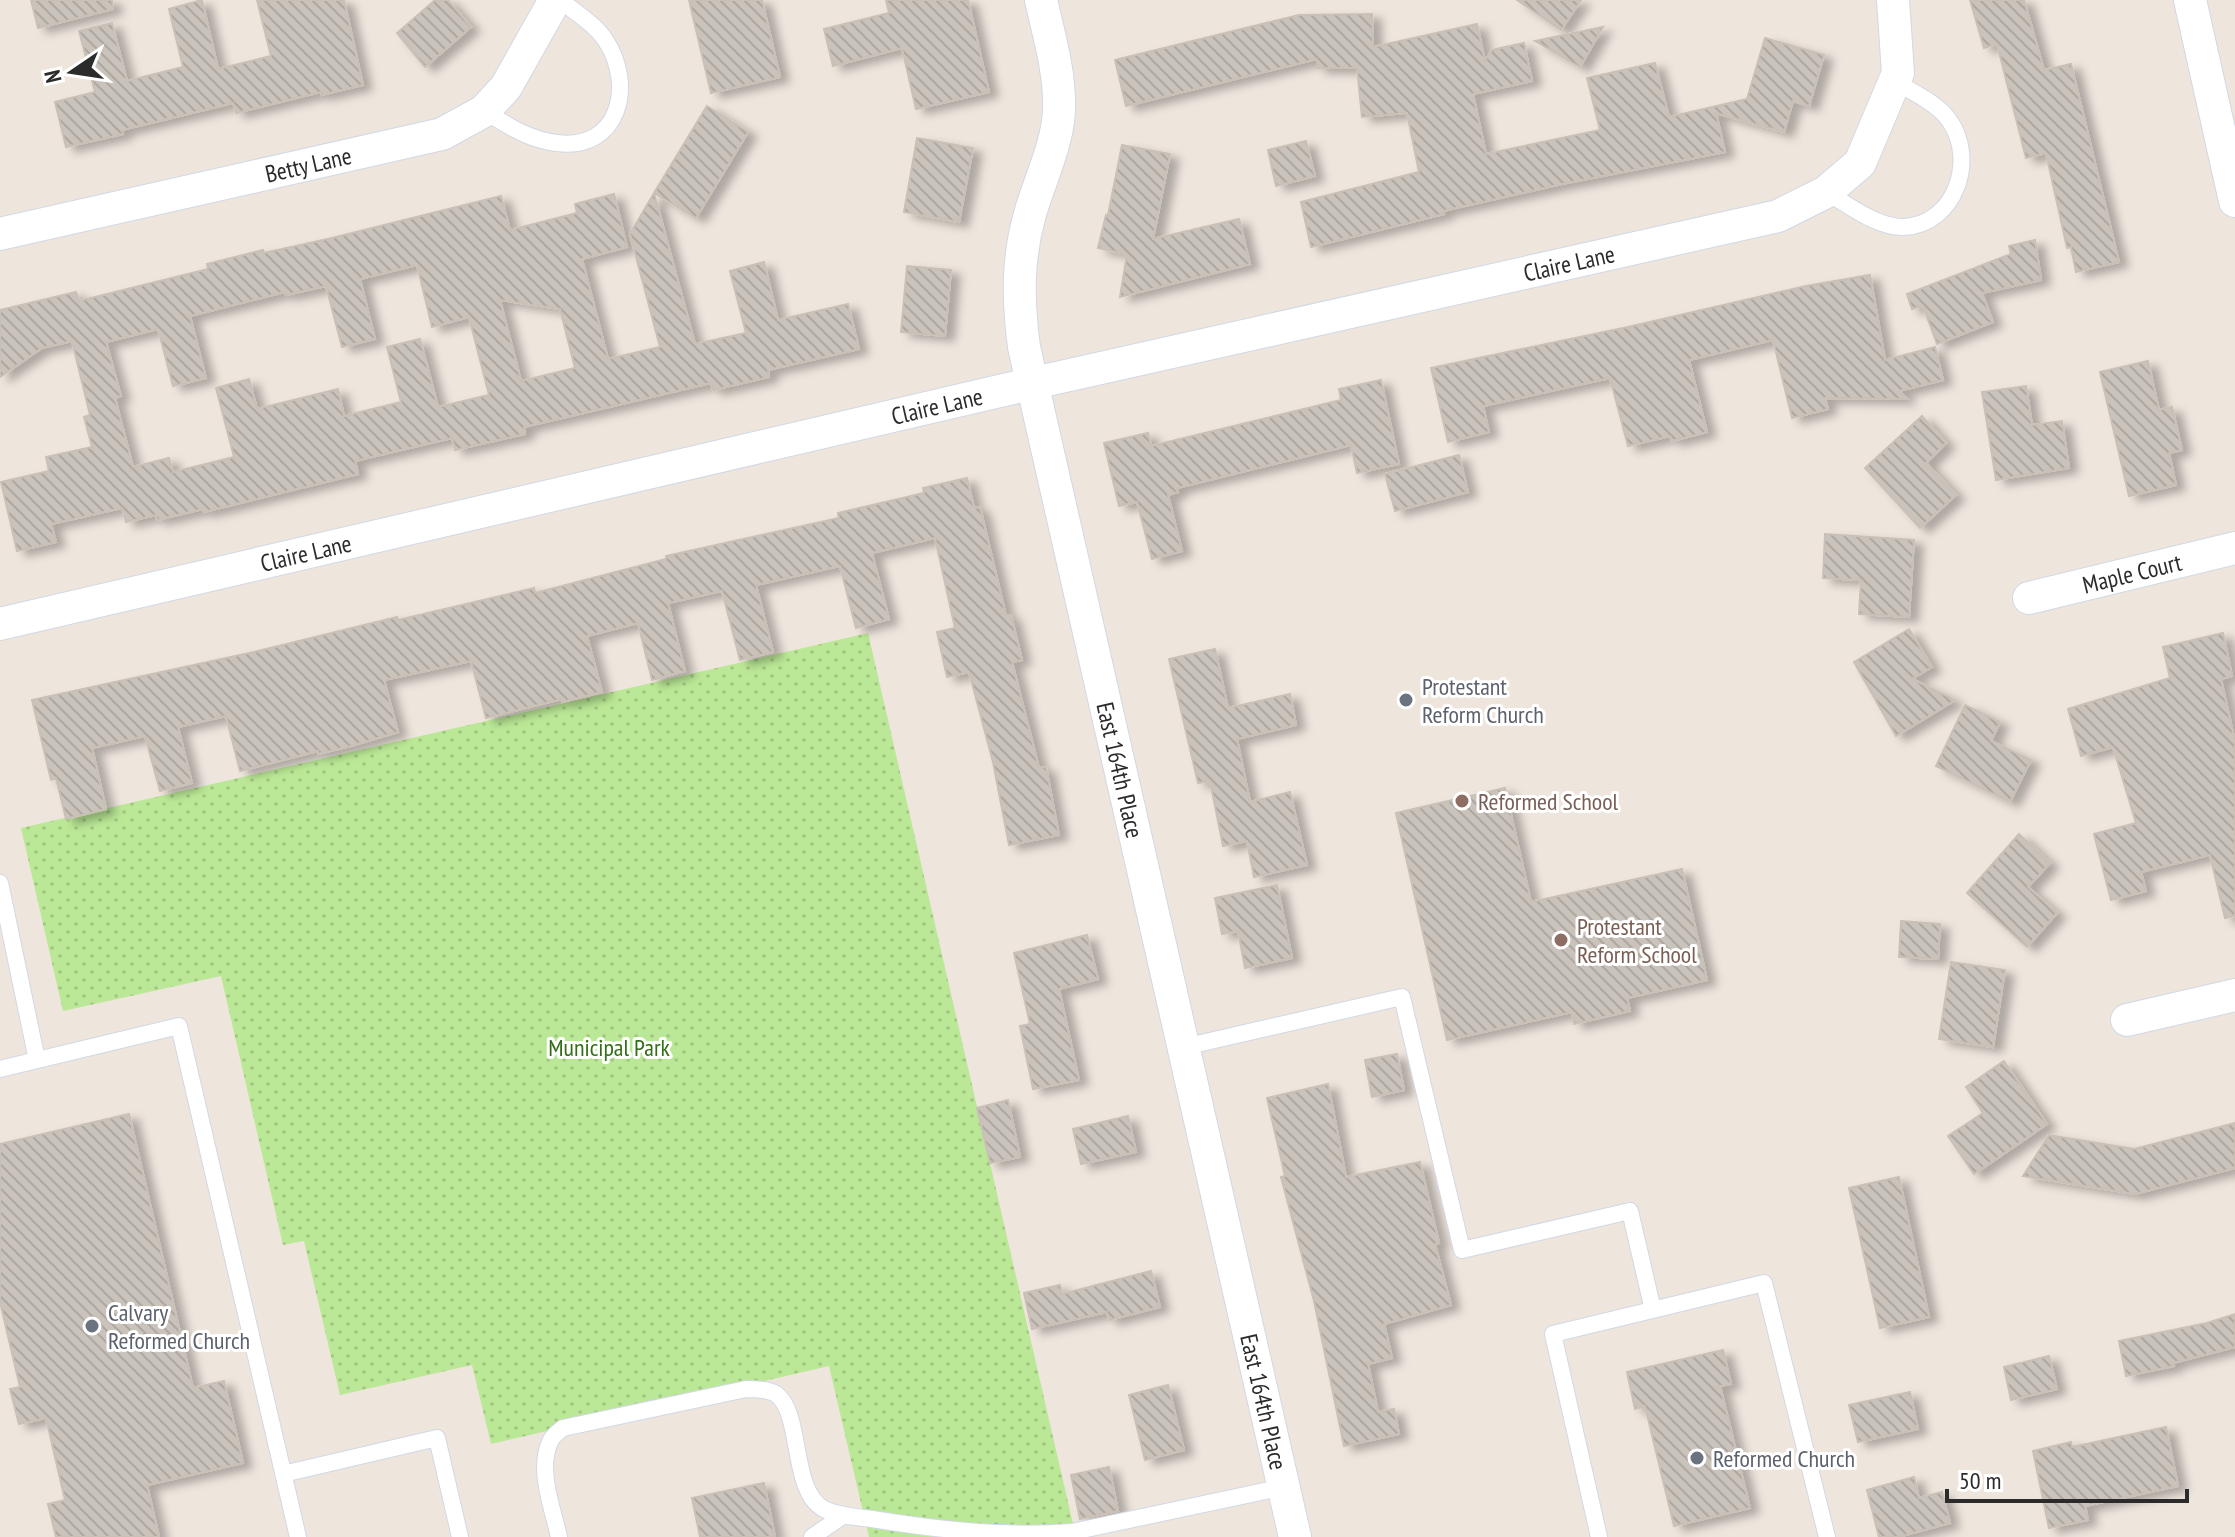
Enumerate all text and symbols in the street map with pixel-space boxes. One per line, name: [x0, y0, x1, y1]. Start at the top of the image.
north arrow: [32, 32, 112, 112]
text: N: [38, 68, 67, 85]
street label: Betty Lane: [262, 140, 354, 189]
street label: Claire Lane: [1520, 238, 1618, 288]
street label: Claire Lane: [888, 380, 986, 431]
street label: Claire Lane: [257, 527, 354, 578]
street label: Maple Court: [2079, 546, 2185, 600]
place label: Protestant Reform Church: [1422, 671, 1544, 730]
marker: Protestant Reform Church: [1397, 691, 1415, 709]
street label: East 164th Place: [1090, 699, 1151, 841]
place label: Reformed School: [1478, 786, 1619, 817]
marker: Reformed School: [1453, 792, 1471, 810]
place label: Protestant Reform School: [1577, 911, 1697, 970]
marker: Protestant Reform School: [1552, 931, 1570, 949]
park label: Municipal Park: [548, 1032, 670, 1063]
place label: Calvary Reformed Church: [108, 1297, 250, 1356]
marker: Calvary Reformed Church: [83, 1317, 101, 1335]
street label: East 164th Place: [1234, 1331, 1295, 1473]
place label: Reformed Church: [1713, 1443, 1855, 1474]
marker: Reformed Church: [1688, 1449, 1706, 1467]
scale bar: [1947, 1453, 2187, 1503]
text: 50 m: [1959, 1465, 2001, 1496]

